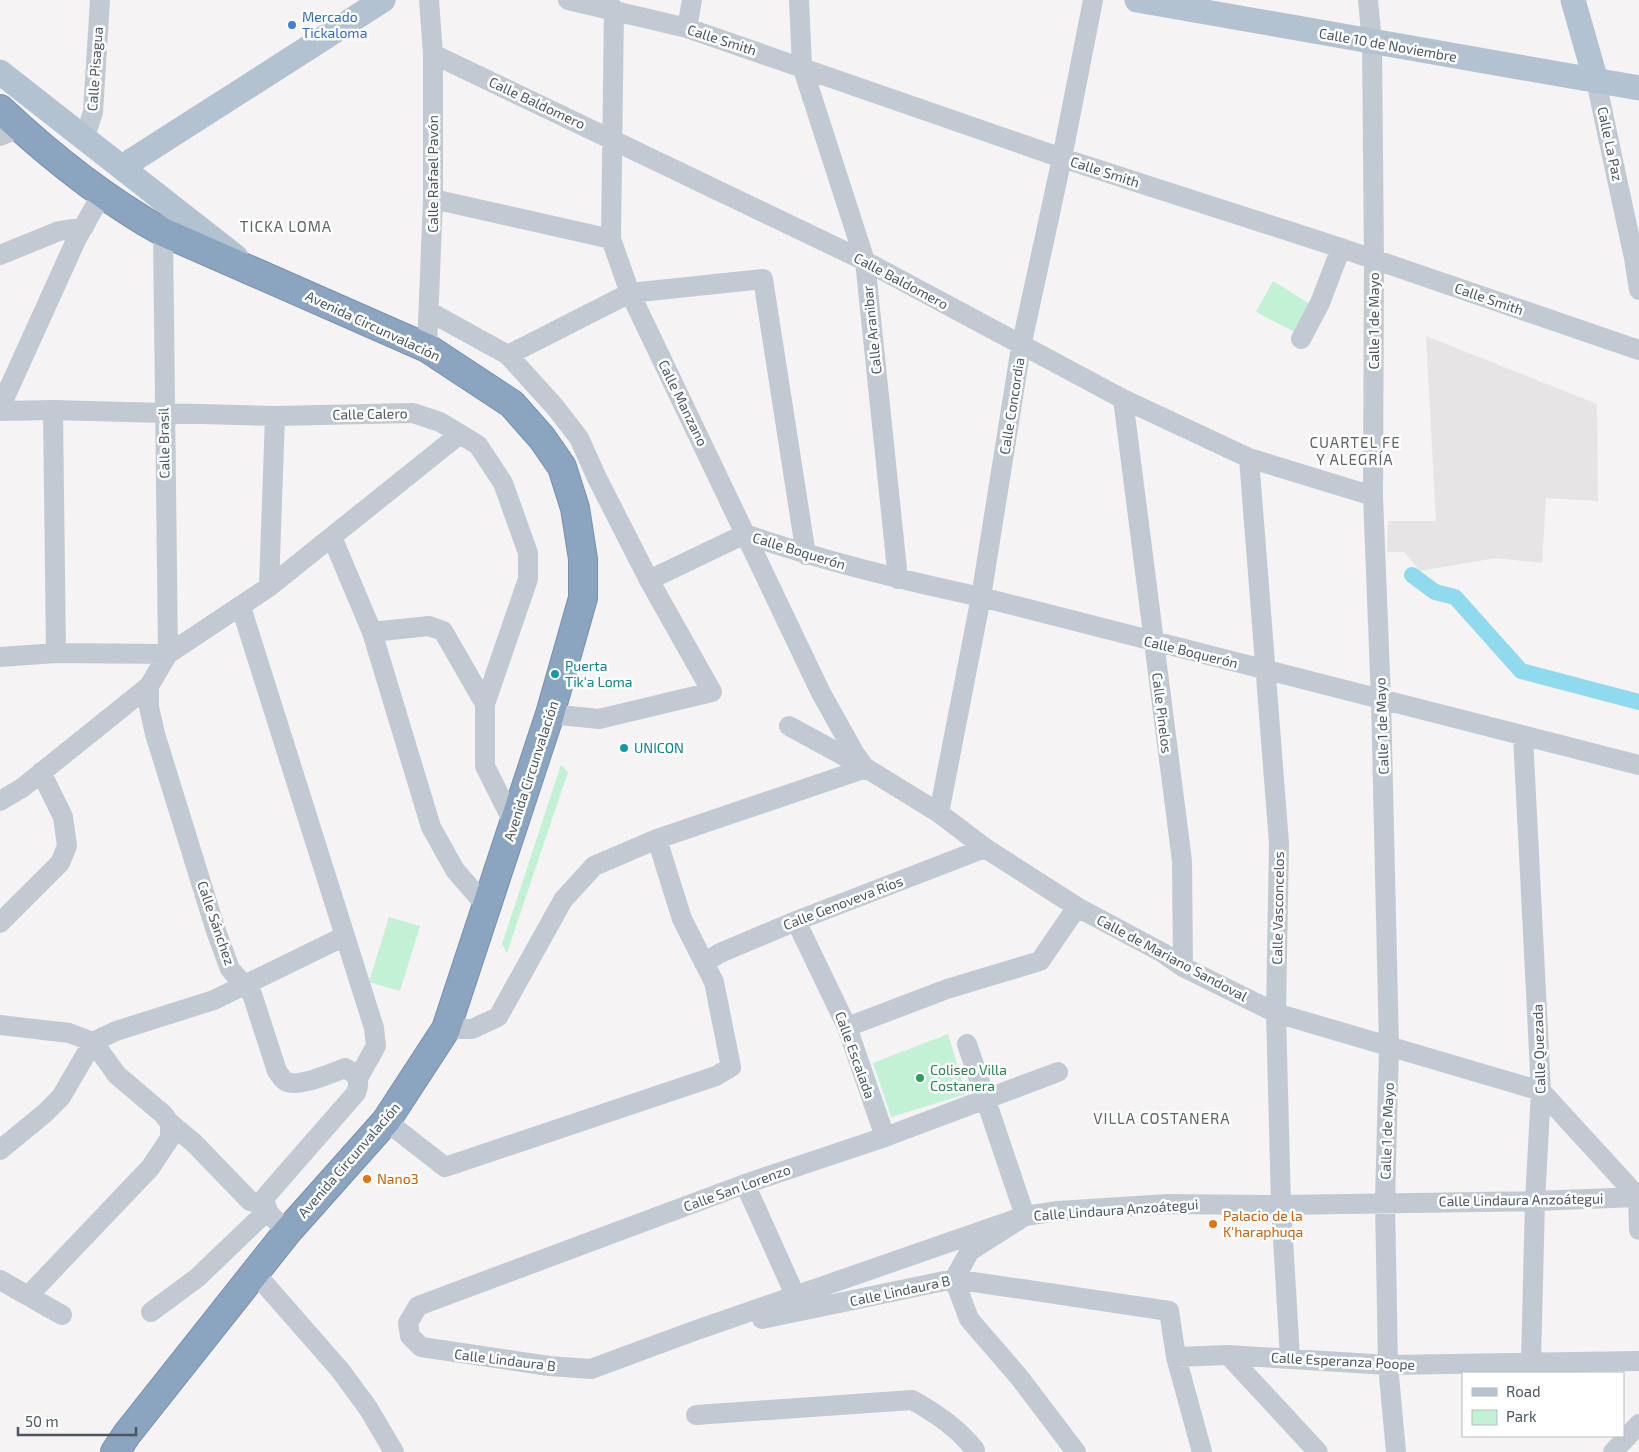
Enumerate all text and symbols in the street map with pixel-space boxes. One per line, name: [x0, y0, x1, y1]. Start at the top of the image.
place label: Mercado Tickaloma: [302, 8, 367, 41]
marker: Mercado Tickaloma: [286, 19, 298, 31]
street label: Calle Smith: [685, 20, 759, 59]
street label: Calle 10 de Noviembre: [1318, 24, 1458, 65]
street label: Calle Pisagua: [83, 26, 106, 112]
street label: Calle Baldomero: [486, 73, 588, 132]
street label: Calle La Paz: [1594, 105, 1627, 183]
street label: Calle Rafael Pavón: [424, 115, 441, 233]
street label: Calle Smith: [1068, 152, 1142, 191]
district label: TICKA LOMA: [240, 217, 332, 235]
street label: Calle Baldomero: [851, 249, 951, 313]
street label: Calle 1 de Mayo: [1365, 272, 1382, 370]
street label: Calle Smith: [1453, 279, 1526, 318]
street label: Calle Aranibar: [858, 284, 885, 375]
street label: Avenida Circunvalación: [303, 287, 443, 364]
street label: Calle Concordia: [995, 356, 1028, 456]
street label: Calle Manzano: [655, 357, 712, 449]
street label: Calle Calero: [332, 404, 408, 423]
street label: Calle Brasil: [154, 406, 173, 479]
district label: CUARTEL FE Y ALEGRÍA: [1309, 433, 1401, 468]
street label: Calle Boquerón: [751, 528, 848, 573]
street label: Calle Boquerón: [1142, 632, 1240, 671]
place label: Puerta Tik'a Loma: [565, 657, 633, 690]
marker: Puerta Tik'a Loma: [549, 668, 561, 680]
street label: Calle Pinelos: [1149, 672, 1176, 754]
street label: Calle 1 de Mayo: [1371, 677, 1392, 775]
street label: Avenida Circunvalación: [500, 698, 561, 843]
place label: UNICON: [634, 739, 684, 756]
marker: UNICON: [618, 742, 630, 754]
street label: Calle Vasconcelos: [1268, 851, 1287, 965]
street label: Calle Genoveva Ríos: [780, 872, 905, 933]
street label: Calle Sánchez: [194, 878, 239, 967]
street label: Calle de Mariano Sandoval: [1094, 911, 1251, 1005]
street label: Calle Quezada: [1528, 1004, 1549, 1094]
street label: Calle Escalada: [832, 1009, 879, 1101]
place label: Coliseo Villa Costanera: [930, 1061, 1007, 1094]
marker: Coliseo Villa Costanera: [914, 1072, 926, 1084]
street label: Calle 1 de Mayo: [1376, 1082, 1397, 1180]
street label: Avenida Circunvalación: [294, 1099, 403, 1221]
district label: VILLA COSTANERA: [1093, 1109, 1231, 1127]
street label: Calle San Lorenzo: [681, 1160, 793, 1215]
place label: Nano3: [377, 1170, 418, 1187]
marker: Nano3: [361, 1173, 373, 1185]
street label: Calle Lindaura Anzoátegui: [1438, 1190, 1604, 1209]
street label: Calle Lindaura Anzoátegui: [1033, 1195, 1199, 1224]
place label: Palacio de la K'haraphuqa: [1223, 1207, 1303, 1240]
marker: Palacio de la K'haraphuqa: [1207, 1218, 1219, 1230]
street label: Calle Lindaura B: [848, 1272, 952, 1309]
street label: Calle Lindaura B: [453, 1345, 557, 1374]
street label: Calle Esperanza Poope: [1271, 1348, 1416, 1373]
legend: [1462, 1372, 1624, 1437]
text: Road: [1506, 1382, 1541, 1400]
scale bar: [18, 1404, 135, 1436]
text: Park: [1506, 1407, 1537, 1425]
text: 50 m: [25, 1412, 59, 1430]

